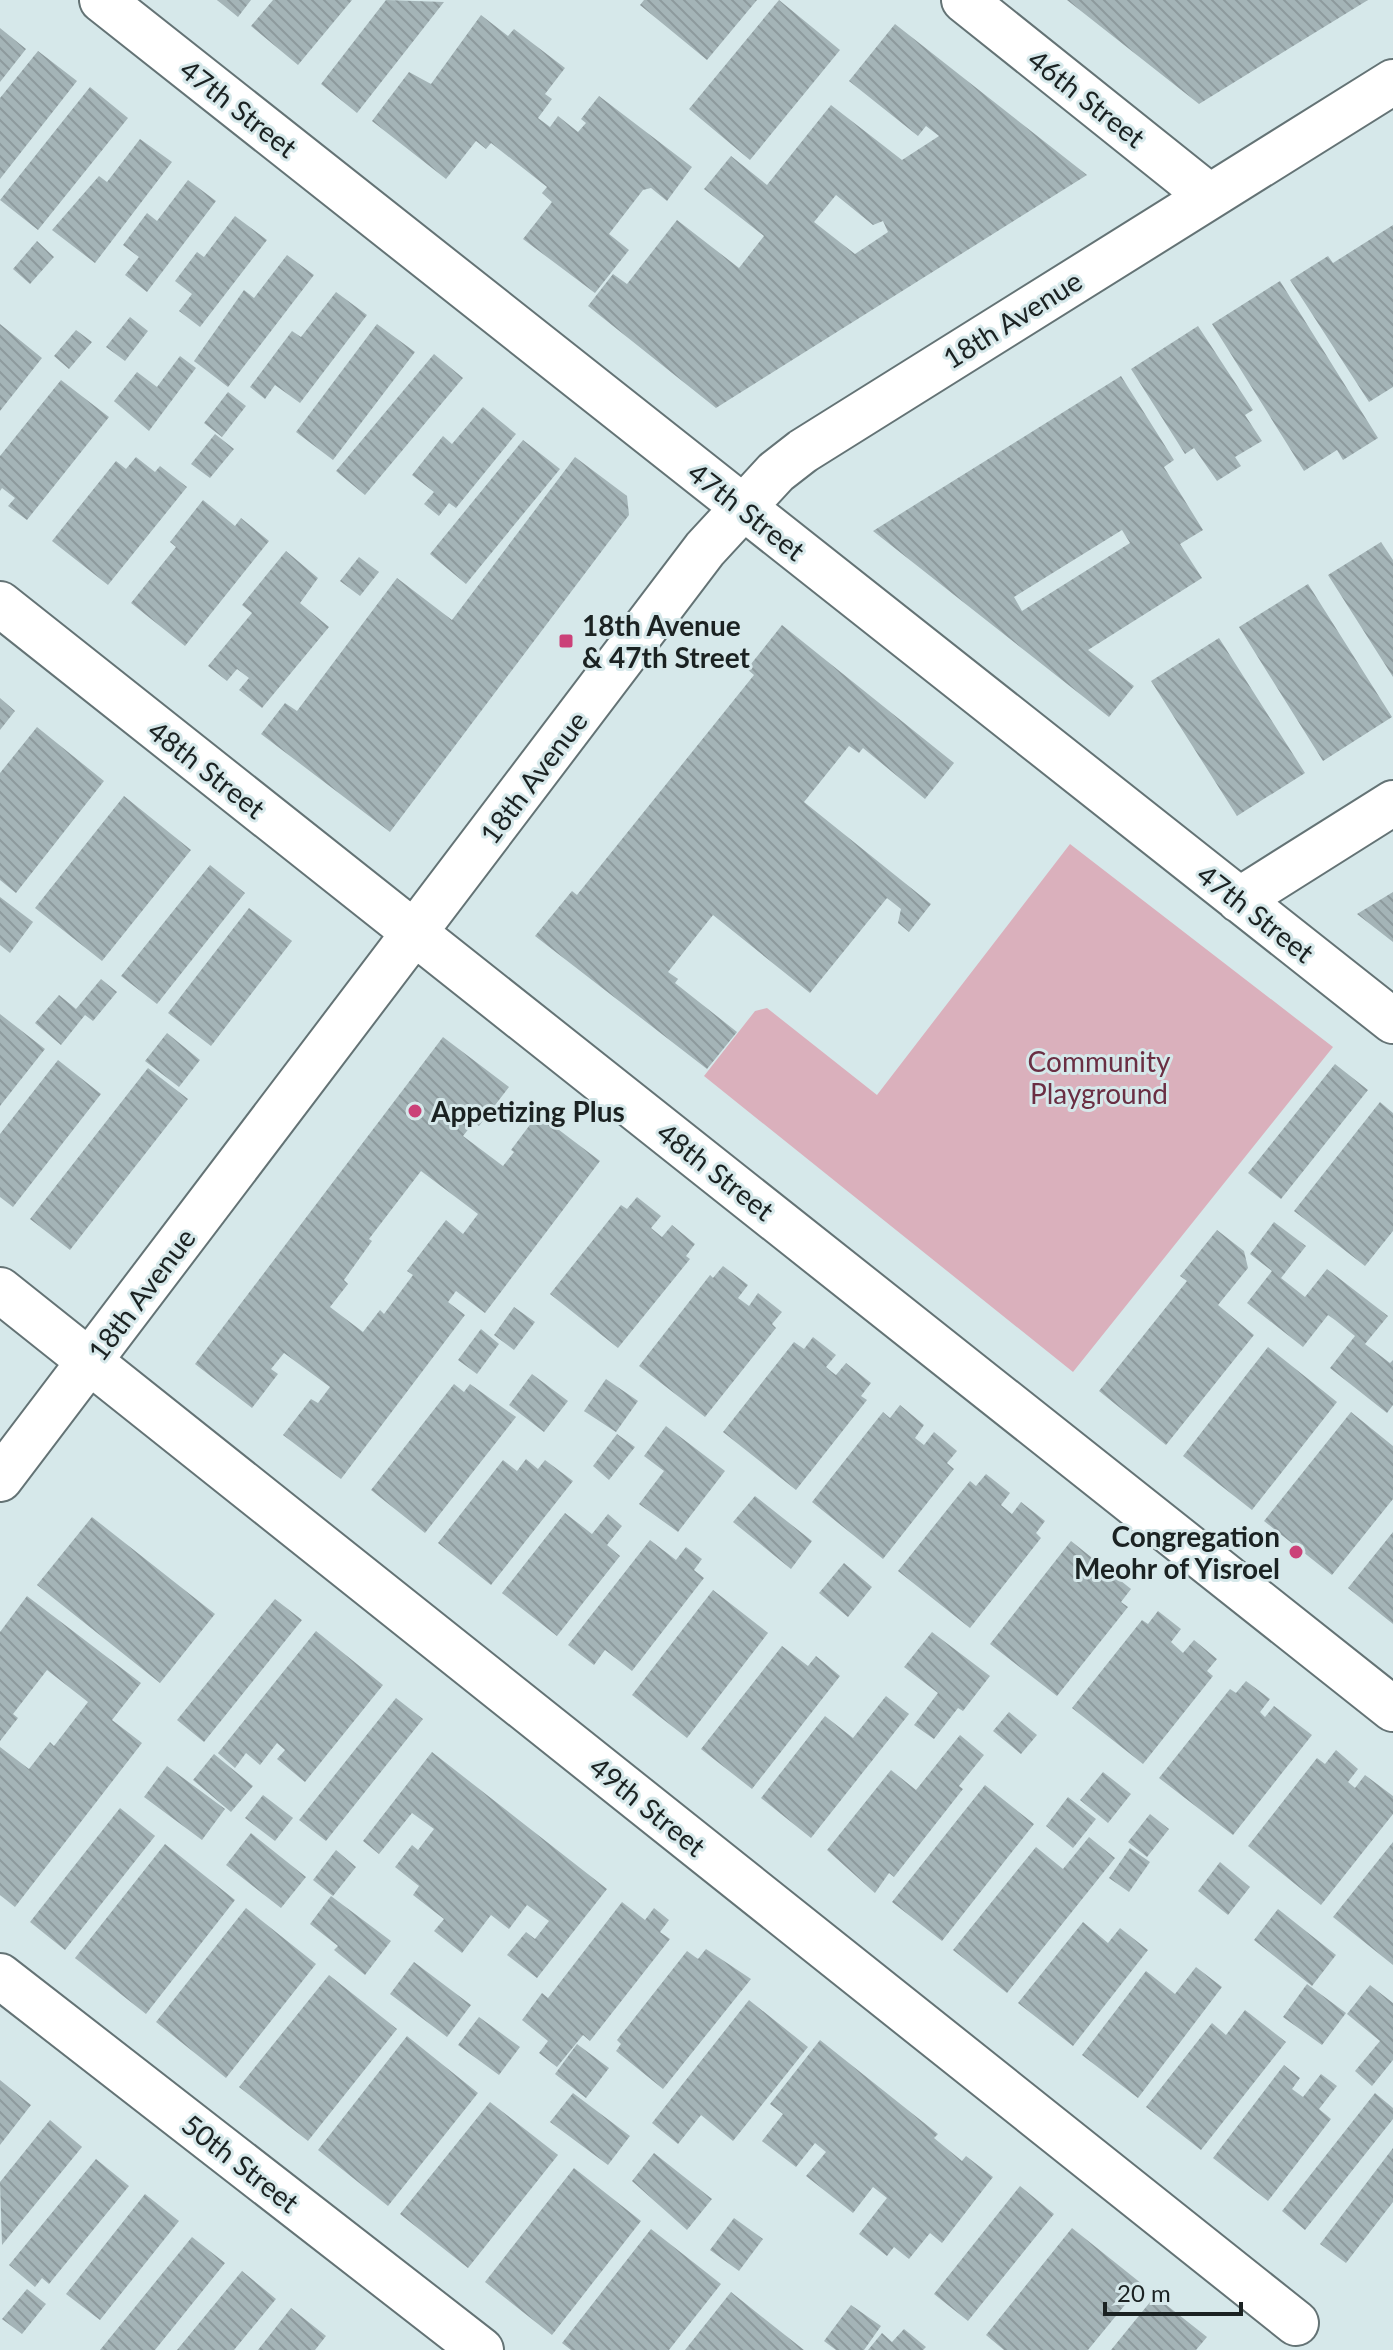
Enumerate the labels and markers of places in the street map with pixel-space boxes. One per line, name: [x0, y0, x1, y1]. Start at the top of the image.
place label: 18th Avenue & 47th Street: [582, 608, 751, 674]
marker: 18th Avenue & 47th Street: [557, 632, 575, 650]
place label: Appetizing Plus: [430, 1094, 625, 1128]
marker: Appetizing Plus: [406, 1102, 424, 1120]
place label: Congregation Meohr of Yisroel: [1074, 1519, 1280, 1585]
marker: Congregation Meohr of Yisroel: [1287, 1543, 1305, 1561]

